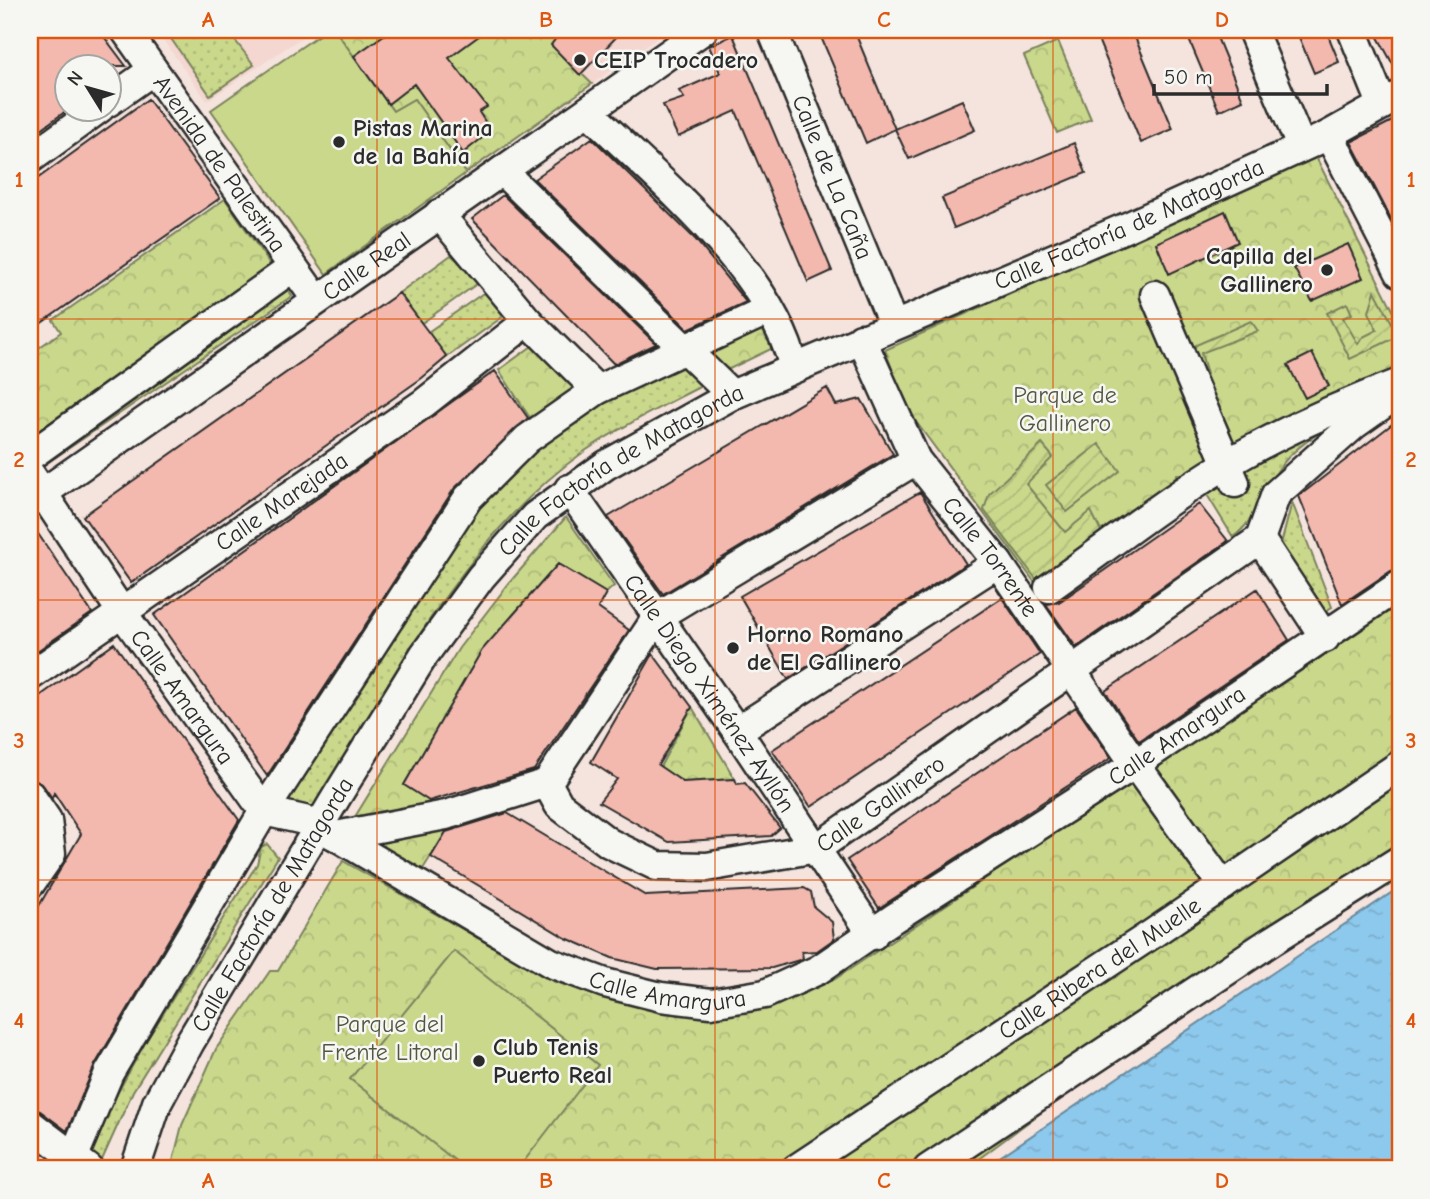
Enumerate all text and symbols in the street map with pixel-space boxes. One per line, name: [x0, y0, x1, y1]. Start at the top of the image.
text: A: [202, 6, 215, 33]
text: B: [539, 6, 553, 33]
text: C: [877, 6, 891, 33]
text: D: [1215, 6, 1229, 33]
place label: CEIP Trocadero: [594, 46, 758, 74]
north arrow: [52, 52, 122, 122]
marker: CEIP Trocadero: [572, 52, 588, 68]
scale bar: [1154, 52, 1327, 96]
text: 50 m: [1164, 65, 1213, 89]
text: N: [63, 67, 88, 90]
street label: Avenida de Palestina: [148, 70, 292, 258]
street label: Calle de La Caña: [786, 91, 879, 263]
place label: Pistas Marina de la Bahía: [353, 114, 493, 170]
marker: Pistas Marina de la Bahía: [331, 134, 347, 150]
street label: Calle Factoría de Matagorda: [990, 153, 1268, 296]
text: 1: [14, 166, 24, 193]
text: 1: [1406, 166, 1416, 193]
street label: Calle Real: [317, 225, 416, 307]
place label: Capilla del Gallinero: [1206, 242, 1313, 298]
marker: Capilla del Gallinero: [1319, 262, 1335, 278]
street label: Calle Factoría de Matagorda: [492, 378, 748, 562]
park label: Parque de Gallinero: [1013, 381, 1117, 437]
text: 2: [13, 446, 25, 473]
street label: Calle Marejada: [210, 446, 353, 557]
text: 2: [1405, 446, 1417, 473]
street label: Calle Torrente: [937, 491, 1044, 622]
street label: Calle Diego Ximénez Ayllón: [618, 569, 801, 818]
place label: Horno Romano de El Gallinero: [747, 620, 903, 676]
street label: Calle Amargura: [125, 624, 240, 770]
marker: Horno Romano de El Gallinero: [725, 640, 741, 656]
street label: Calle Amargura: [1103, 680, 1251, 791]
text: 3: [13, 727, 25, 754]
text: 3: [1405, 727, 1417, 754]
street label: Calle Gallinero: [811, 749, 950, 858]
street label: Calle Factoría de Matagorda: [185, 772, 359, 1037]
street label: Calle Ribera del Muelle: [993, 891, 1206, 1045]
street label: Calle Amargura: [585, 964, 748, 1017]
text: 4: [14, 1007, 25, 1034]
text: 4: [1406, 1007, 1417, 1034]
park label: Parque del Frente Litoral: [321, 1010, 459, 1066]
place label: Club Tenis Puerto Real: [493, 1033, 612, 1089]
marker: Club Tenis Puerto Real: [471, 1053, 487, 1069]
text: A: [202, 1167, 215, 1194]
text: B: [539, 1167, 553, 1194]
text: C: [877, 1167, 891, 1194]
text: D: [1215, 1167, 1229, 1194]

